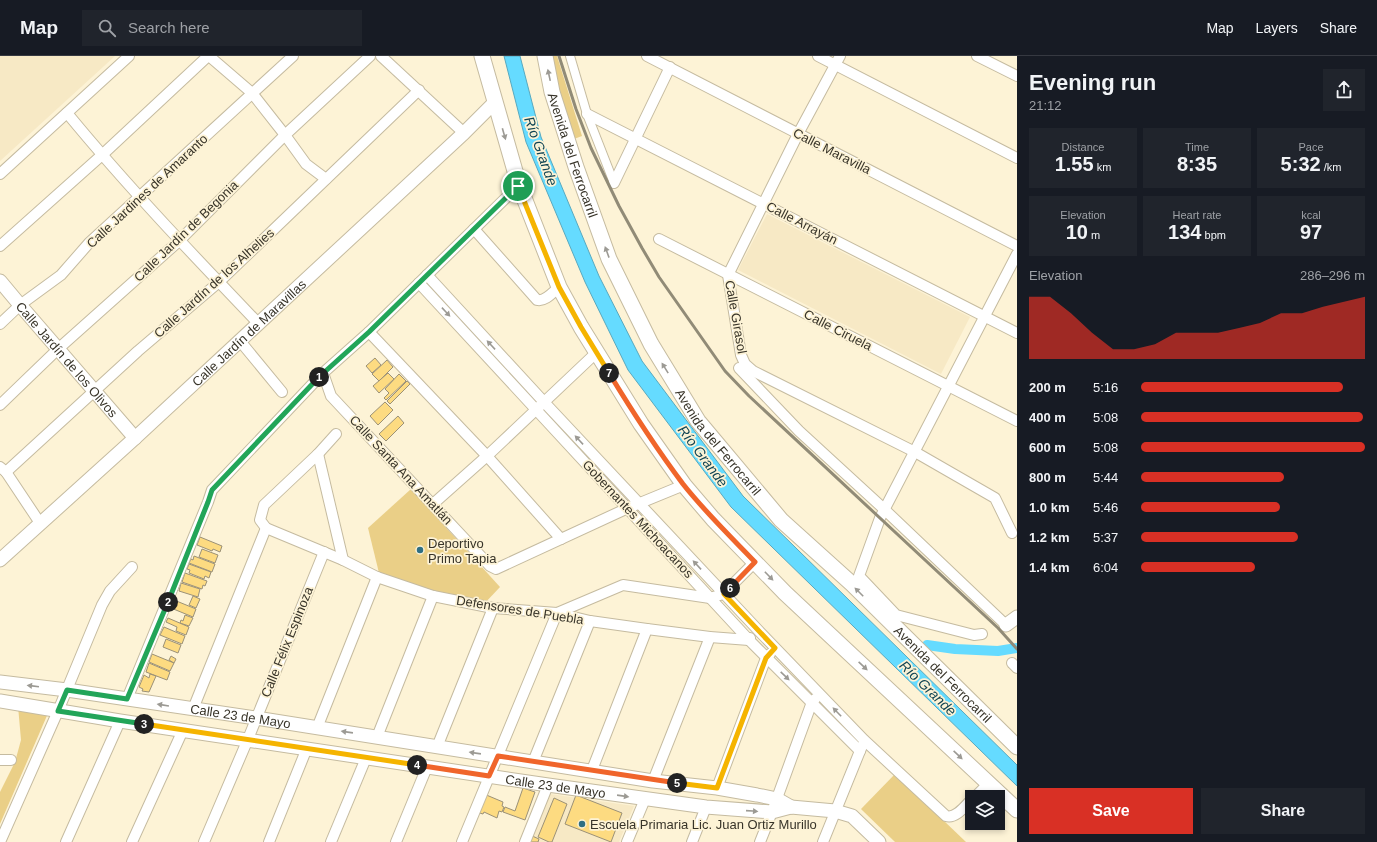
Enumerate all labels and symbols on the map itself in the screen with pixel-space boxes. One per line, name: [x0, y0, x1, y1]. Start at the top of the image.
one-way arrow: [545, 69, 551, 82]
street label: Avenida del Ferrocarril: [545, 91, 601, 219]
water label: Río Grande: [521, 114, 561, 188]
street label: Calle Maravilla: [791, 125, 874, 177]
one-way arrow: [501, 128, 507, 140]
street label: Calle Jardines de Amaranto: [83, 131, 211, 251]
pin: [501, 169, 535, 203]
street label: Calle Jardín de Begonia: [131, 177, 242, 285]
street label: Calle Arrayán: [764, 199, 840, 247]
street label: Calle Jardín de los Alhelies: [151, 225, 277, 341]
one-way arrow: [603, 246, 609, 258]
street label: Calle Jardín de Maravillas: [189, 276, 309, 389]
street label: Calle Girasol: [722, 279, 750, 355]
street label: Calle Jardín de los Olivos: [13, 299, 121, 420]
street label: Calle Ciruela: [801, 306, 875, 354]
one-way arrow: [441, 307, 451, 317]
one-way arrow: [486, 340, 496, 350]
one-way arrow: [662, 362, 669, 374]
pin: 7: [599, 363, 619, 383]
pin: 1: [309, 367, 329, 387]
street label: Avenida del Ferrocarril: [673, 386, 764, 498]
street label: Calle Santa Ana Amatlán: [346, 412, 456, 528]
water label: Río Grande: [675, 422, 731, 490]
one-way arrow: [575, 435, 584, 445]
street label: Gobernantes Michoacanos: [580, 457, 697, 581]
place label: Deportivo Primo Tapia: [428, 536, 497, 566]
marker: Deportivo Primo Tapia: [415, 545, 425, 555]
one-way arrow: [693, 561, 702, 570]
one-way arrow: [764, 572, 773, 581]
pin: 6: [720, 578, 740, 598]
street label: Calle Félix Espinoza: [258, 584, 316, 699]
one-way arrow: [854, 587, 864, 597]
pin: 2: [158, 592, 178, 612]
street label: Defensores de Puebla: [455, 593, 585, 628]
street label: Avenida del Ferrocarril: [891, 623, 995, 725]
water label: Río Grande: [896, 657, 960, 719]
one-way arrow: [858, 661, 868, 671]
one-way arrow: [780, 671, 790, 681]
one-way arrow: [27, 683, 39, 689]
street label: Calle 23 de Mayo: [189, 701, 292, 731]
one-way arrow: [157, 702, 169, 708]
one-way arrow: [832, 707, 842, 717]
pin: 3: [134, 714, 154, 734]
one-way arrow: [341, 729, 353, 735]
one-way arrow: [469, 750, 482, 756]
one-way arrow: [953, 750, 963, 759]
pin: 4: [407, 755, 427, 775]
street label: Calle 23 de Mayo: [504, 771, 607, 800]
pin: 5: [667, 773, 687, 793]
one-way arrow: [617, 793, 629, 799]
one-way arrow: [746, 807, 758, 814]
place label: Escuela Primaria Lic. Juan Ortiz Murillo: [590, 817, 817, 832]
marker: Escuela Primaria Lic. Juan Ortiz Murillo: [577, 819, 587, 829]

